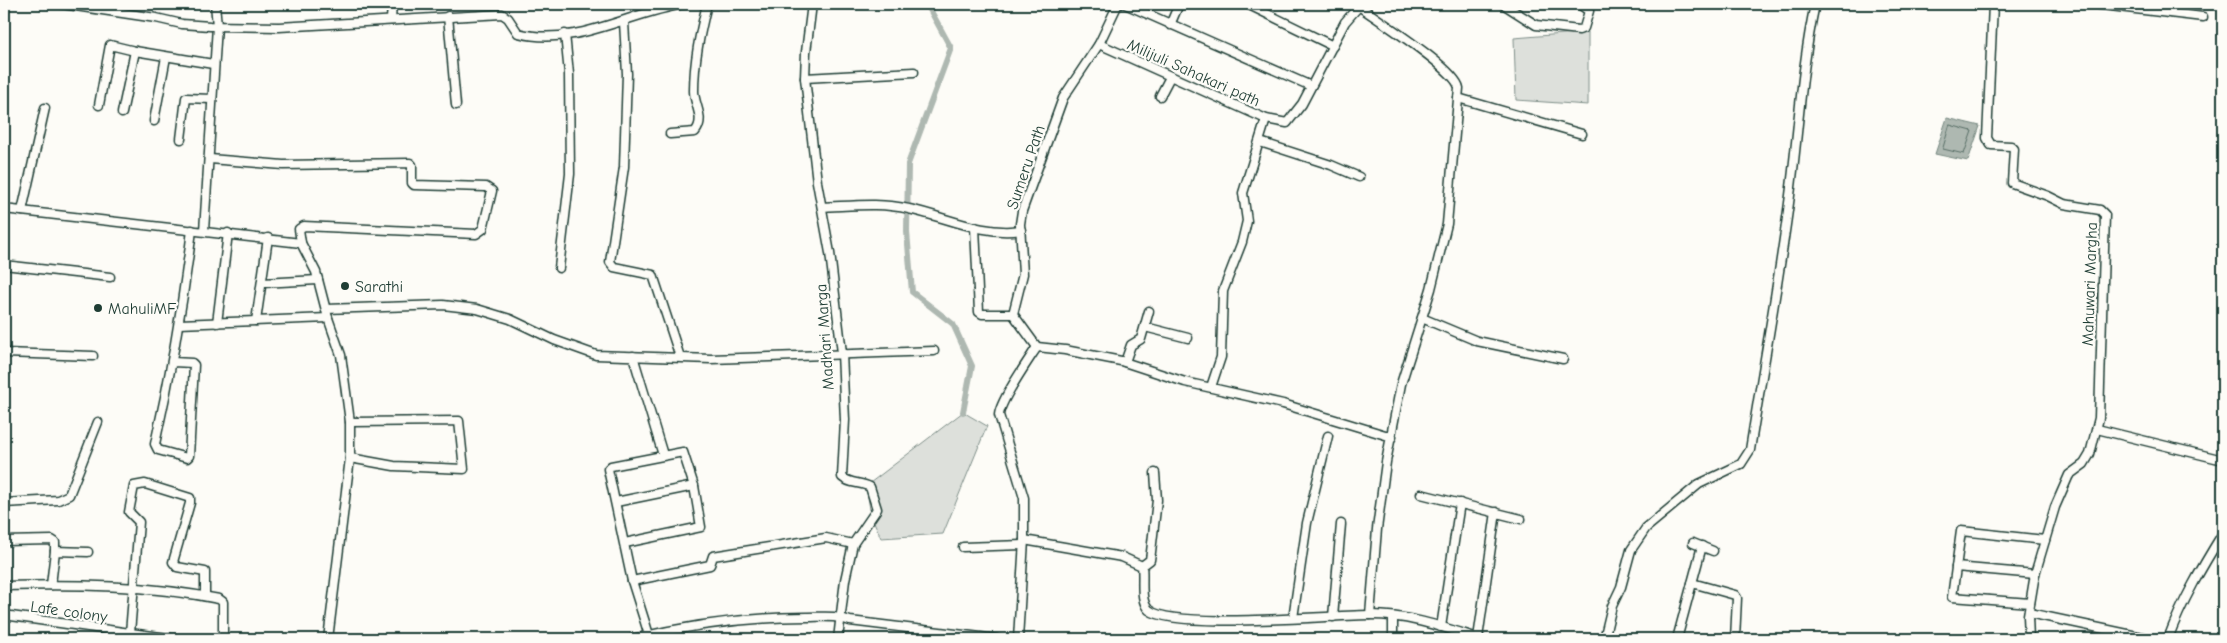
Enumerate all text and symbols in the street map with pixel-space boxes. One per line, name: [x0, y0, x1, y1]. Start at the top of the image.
street label: Milijuli Sahakari path: [1124, 36, 1263, 110]
street label: Sumeru Path: [1003, 123, 1049, 212]
street label: Mahuwari Margha: [2079, 222, 2101, 346]
place label: Sarathi: [355, 278, 403, 296]
marker: Sarathi: [339, 280, 351, 292]
street label: Madhari Marga: [812, 283, 838, 391]
place label: MahuliMF: [108, 300, 177, 318]
marker: MahuliMF: [92, 302, 104, 314]
street label: Lafe colony: [29, 598, 109, 626]

